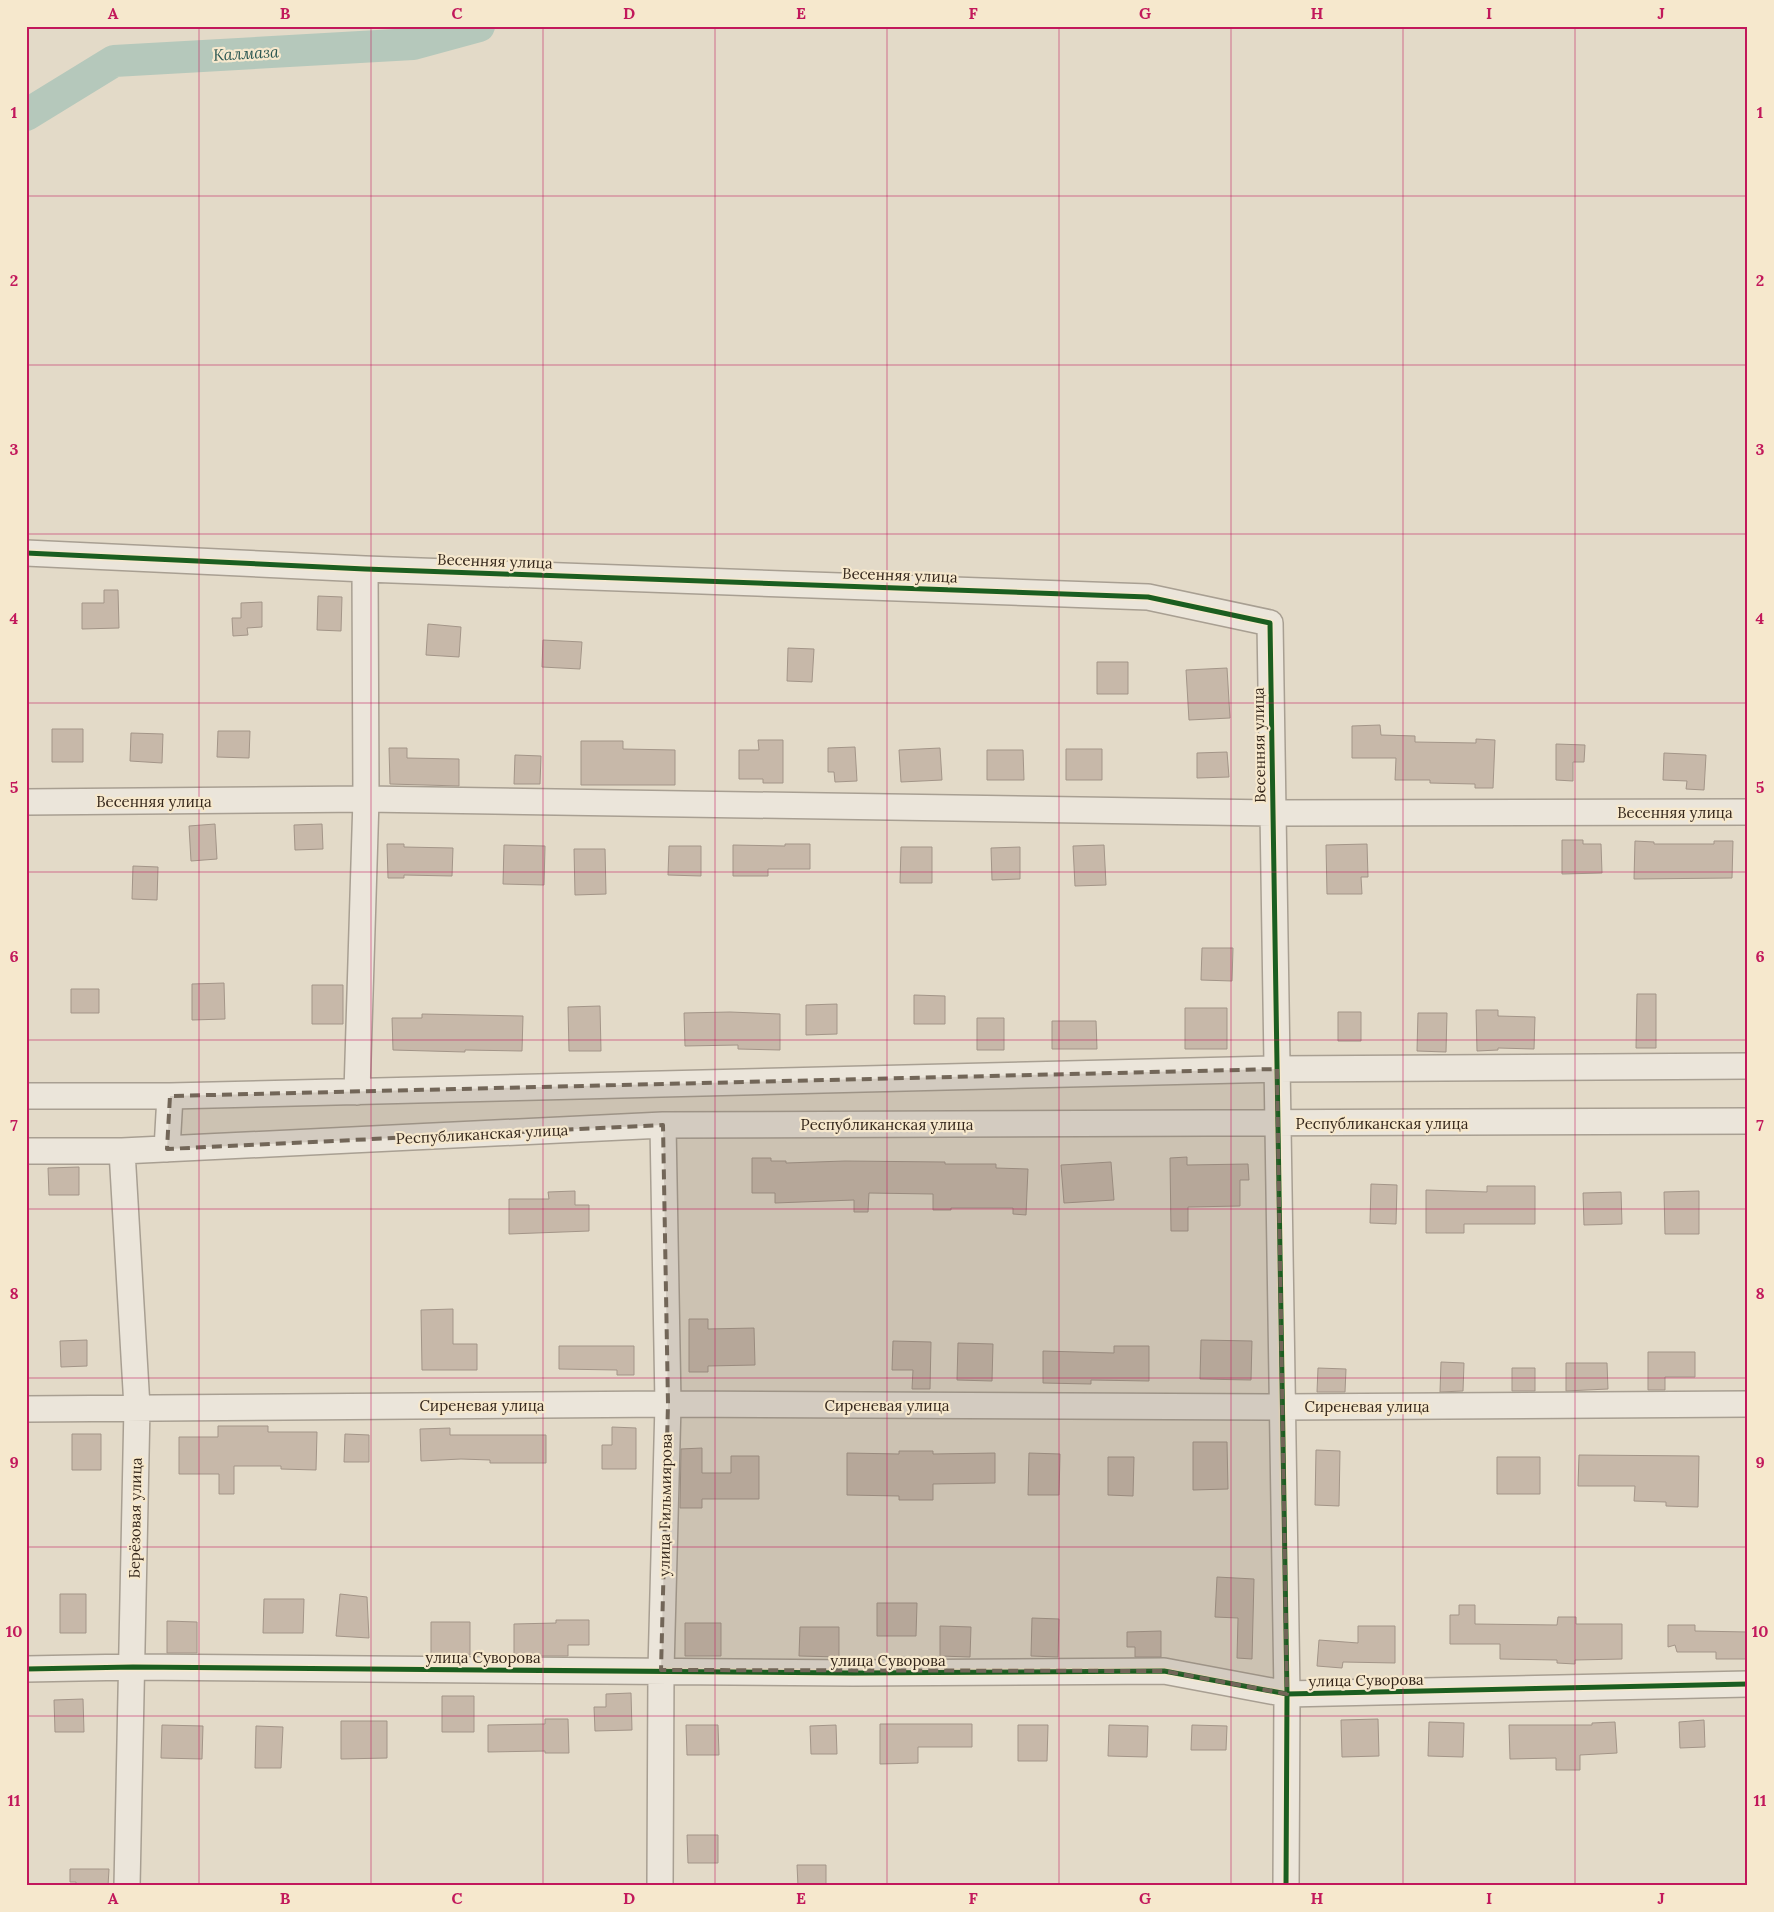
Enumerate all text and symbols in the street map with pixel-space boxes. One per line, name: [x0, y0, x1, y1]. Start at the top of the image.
text: A: [108, 3, 119, 23]
text: B: [280, 3, 291, 23]
text: C: [451, 3, 463, 23]
text: D: [623, 3, 635, 23]
text: E: [796, 3, 806, 23]
text: F: [968, 3, 978, 23]
text: G: [1139, 3, 1151, 23]
text: H: [1311, 3, 1324, 23]
text: I: [1486, 3, 1492, 23]
text: J: [1657, 3, 1665, 23]
water label: Калмаза: [213, 41, 280, 65]
text: 1: [11, 102, 17, 122]
text: 1: [1757, 102, 1763, 122]
text: 2: [10, 270, 18, 290]
text: 2: [1756, 270, 1764, 290]
text: 3: [10, 439, 19, 459]
text: 3: [1756, 439, 1765, 459]
street label: Весенняя улица: [437, 549, 553, 573]
street label: Весенняя улица: [842, 563, 958, 587]
text: 4: [10, 608, 19, 628]
text: 4: [1756, 608, 1765, 628]
street label: Весенняя улица: [1248, 687, 1270, 803]
text: 5: [10, 777, 19, 797]
text: 5: [1756, 777, 1765, 797]
street label: Весенняя улица: [96, 792, 212, 811]
street label: Весенняя улица: [1617, 803, 1733, 822]
text: 6: [9, 946, 19, 966]
text: 6: [1755, 946, 1765, 966]
street label: Республиканская улица: [1296, 1114, 1469, 1133]
text: 7: [10, 1115, 18, 1135]
street label: Республиканская улица: [801, 1115, 974, 1134]
text: 7: [1756, 1115, 1764, 1135]
street label: Республиканская улица: [395, 1120, 569, 1148]
text: 8: [9, 1283, 19, 1303]
text: 8: [1755, 1283, 1765, 1303]
street label: Сиреневая улица: [419, 1396, 545, 1415]
street label: Сиреневая улица: [824, 1396, 950, 1415]
street label: Сиреневая улица: [1304, 1397, 1430, 1416]
street label: улица Гильмиярова: [654, 1433, 676, 1577]
text: 9: [9, 1452, 19, 1472]
text: 9: [1755, 1452, 1765, 1472]
street label: Берёзовая улица: [124, 1457, 146, 1579]
text: 10: [6, 1621, 22, 1641]
text: 10: [1752, 1621, 1768, 1641]
street label: улица Суворова: [425, 1648, 541, 1667]
street label: улица Суворова: [830, 1651, 946, 1670]
street label: улица Суворова: [1308, 1669, 1424, 1691]
text: 11: [8, 1790, 21, 1810]
text: 11: [1754, 1790, 1767, 1810]
text: A: [108, 1888, 119, 1908]
text: B: [280, 1888, 291, 1908]
text: C: [451, 1888, 463, 1908]
text: D: [623, 1888, 635, 1908]
text: E: [796, 1888, 806, 1908]
text: F: [968, 1888, 978, 1908]
text: G: [1139, 1888, 1151, 1908]
text: H: [1311, 1888, 1324, 1908]
text: I: [1486, 1888, 1492, 1908]
text: J: [1657, 1888, 1665, 1908]

